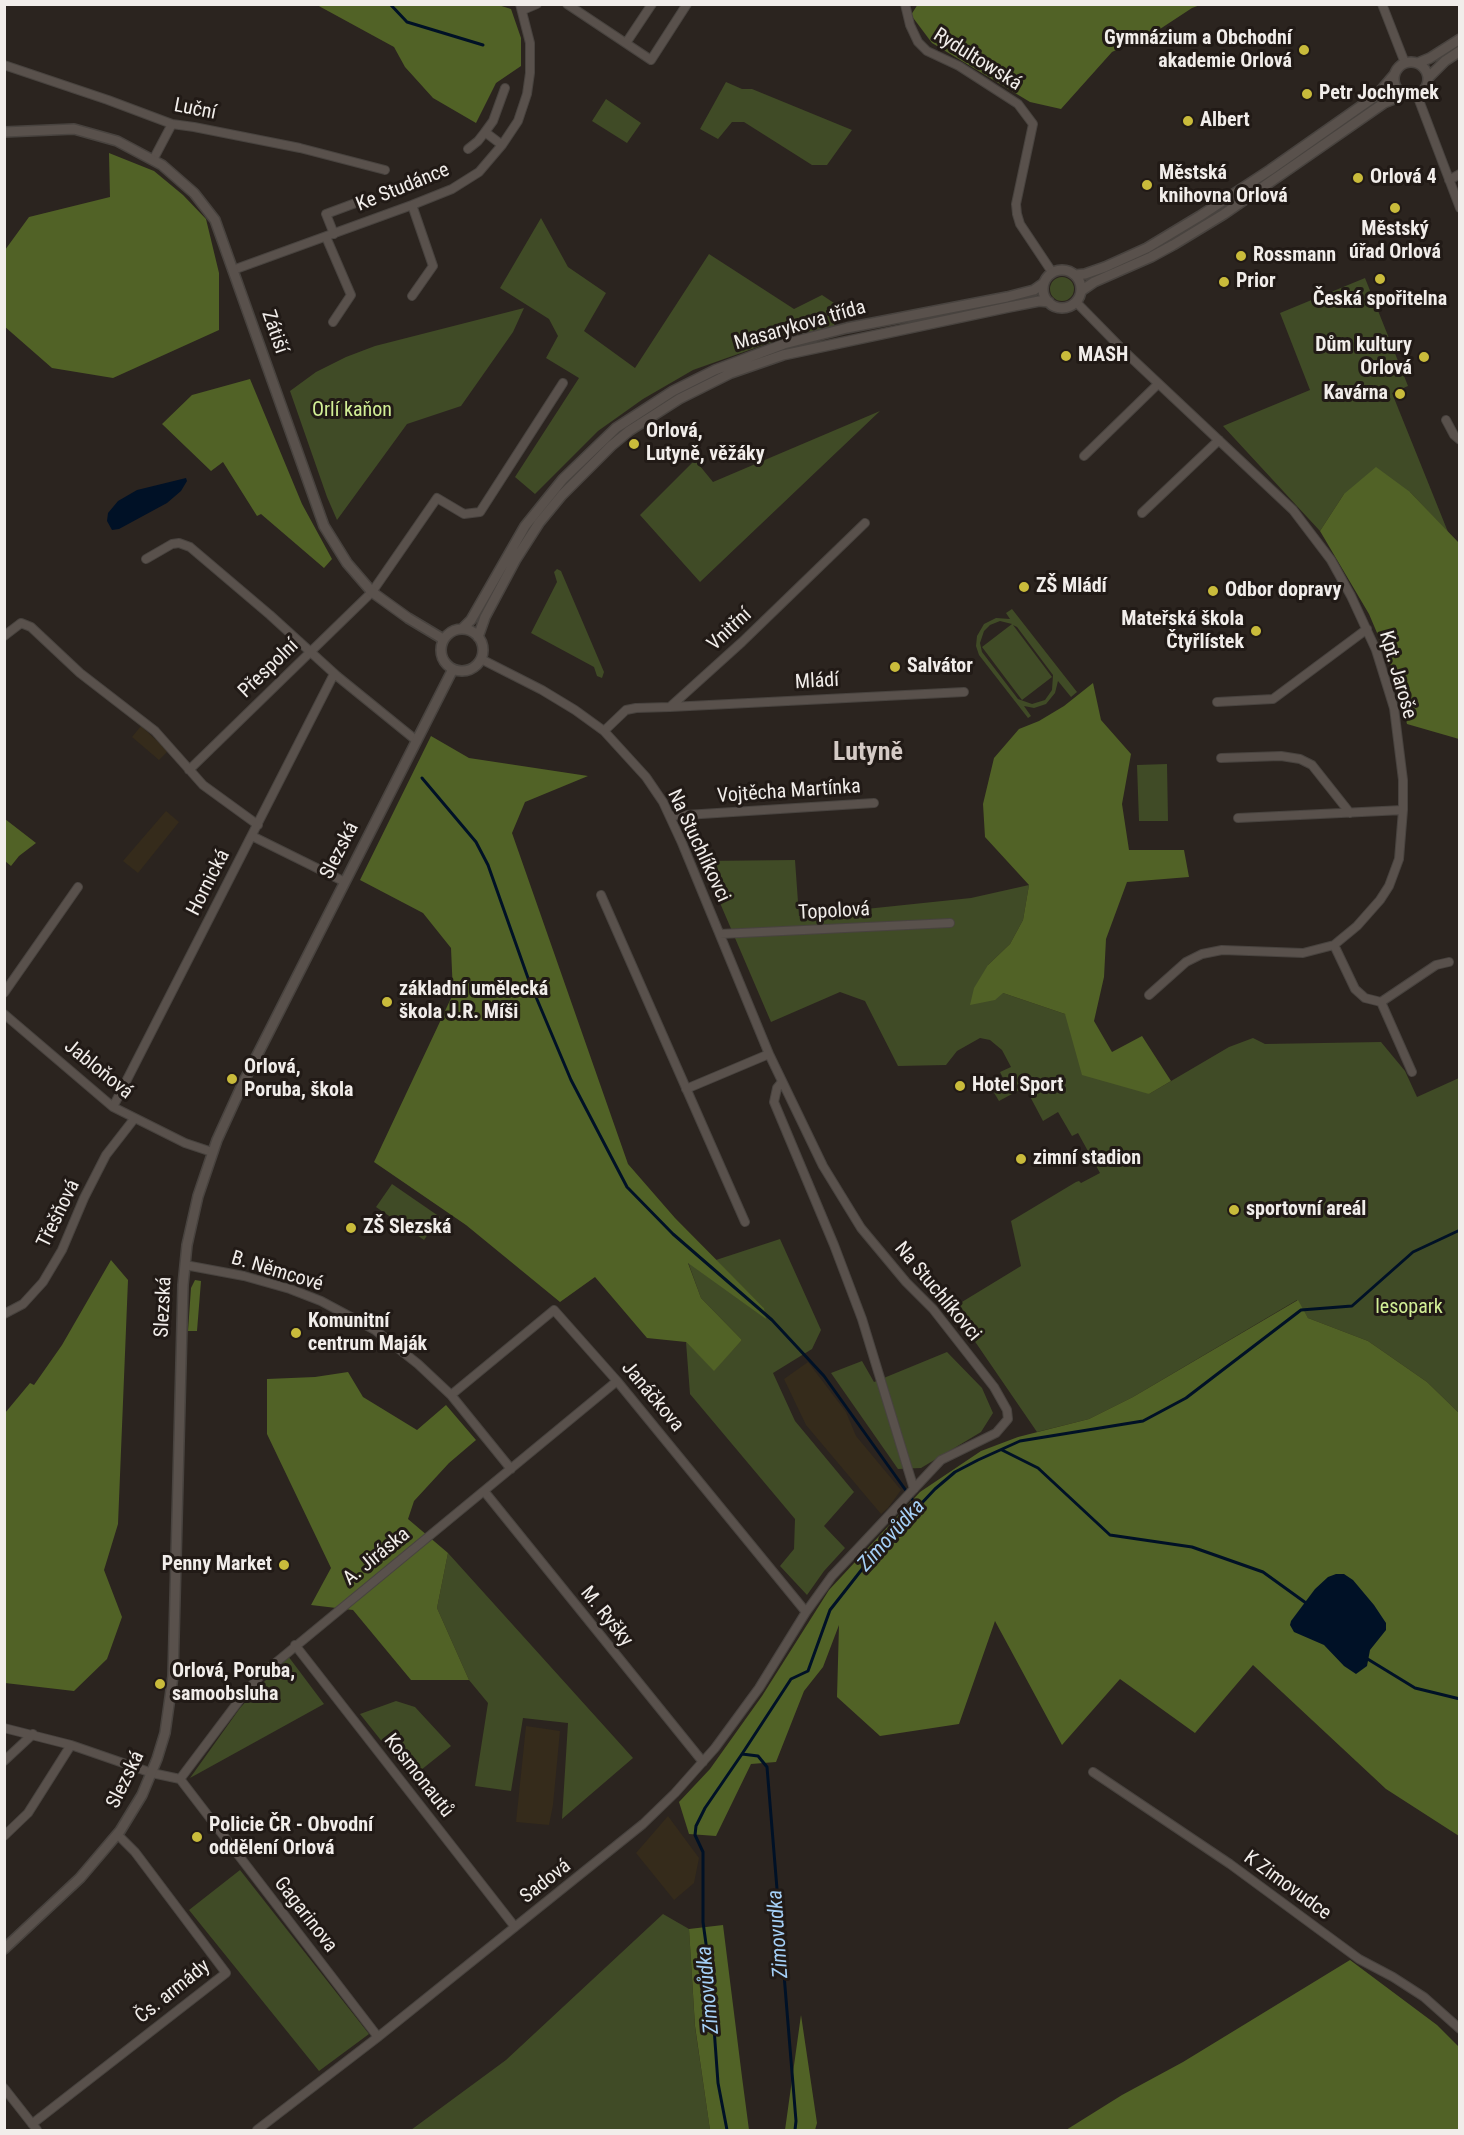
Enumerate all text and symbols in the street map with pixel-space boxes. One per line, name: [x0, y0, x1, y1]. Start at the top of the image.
street label: Rydultowská: [928, 23, 1026, 97]
place label: Gymnázium a Obchodní akademie Orlová: [1104, 27, 1292, 74]
marker: Gymnázium a Obchodní akademie Orlová: [1297, 43, 1311, 57]
place label: Petr Jochymek: [1319, 82, 1439, 106]
marker: Petr Jochymek: [1300, 87, 1314, 101]
street label: Luční: [172, 94, 218, 126]
place label: Albert: [1200, 109, 1250, 133]
marker: Albert: [1181, 114, 1195, 128]
street label: Ke Studánce: [353, 158, 453, 218]
place label: Městská knihovna Orlová: [1159, 162, 1288, 209]
place label: Orlová 4: [1370, 166, 1437, 190]
marker: Orlová 4: [1351, 171, 1365, 185]
marker: Městská knihovna Orlová: [1140, 178, 1154, 192]
marker: Městský úřad Orlová: [1388, 201, 1402, 215]
place label: Městský úřad Orlová: [1349, 218, 1441, 265]
place label: Rossmann: [1253, 244, 1336, 268]
marker: Rossmann: [1234, 249, 1248, 263]
place label: Prior: [1236, 270, 1276, 294]
marker: Česká spořitelna: [1373, 272, 1387, 286]
marker: Prior: [1217, 275, 1231, 289]
place label: Česká spořitelna: [1313, 288, 1447, 312]
street label: Masarykova třída: [731, 296, 869, 356]
street label: Zátiší: [255, 307, 293, 357]
place label: Dům kultury Orlová: [1315, 334, 1412, 381]
place label: MASH: [1078, 344, 1128, 368]
marker: MASH: [1059, 349, 1073, 363]
marker: Dům kultury Orlová: [1417, 350, 1431, 364]
place label: Kavárna: [1324, 382, 1388, 406]
marker: Kavárna: [1393, 387, 1407, 401]
park label: Orlí kaňon: [312, 399, 392, 423]
place label: Orlová, Lutyně, věžáky: [646, 420, 765, 467]
marker: Orlová, Lutyně, věžáky: [627, 437, 641, 451]
place label: ZŠ Mládí: [1036, 575, 1107, 599]
place label: Odbor dopravy: [1225, 579, 1341, 603]
marker: ZŠ Mládí: [1017, 580, 1031, 594]
marker: Odbor dopravy: [1206, 584, 1220, 598]
street label: Vnitřní: [703, 604, 757, 656]
place label: Mateřská škola Čtyřlístek: [1121, 608, 1244, 655]
marker: Mateřská škola Čtyřlístek: [1249, 624, 1263, 638]
street label: Kpt. Jaroše: [1373, 628, 1421, 722]
street label: Přespolní: [234, 635, 304, 703]
place label: Salvátor: [907, 655, 973, 679]
marker: Salvátor: [888, 660, 902, 674]
street label: Mládí: [794, 669, 840, 695]
district label: Lutyně: [833, 737, 903, 769]
street label: Vojtěcha Martínka: [716, 775, 862, 809]
street label: Na Stuchlíkovci: [661, 786, 735, 906]
street label: Slezská: [315, 818, 365, 884]
street label: Hornická: [182, 846, 236, 920]
street label: Topolová: [797, 898, 871, 926]
place label: základní umělecká škola J.R. Míši: [399, 978, 548, 1025]
marker: základní umělecká škola J.R. Míši: [380, 995, 394, 1009]
street label: Jabloňová: [59, 1035, 137, 1105]
place label: Orlová, Poruba, škola: [244, 1056, 354, 1103]
marker: Orlová, Poruba, škola: [225, 1072, 239, 1086]
place label: Hotel Sport: [972, 1074, 1063, 1098]
marker: Hotel Sport: [953, 1079, 967, 1093]
place label: zimní stadion: [1033, 1147, 1141, 1171]
marker: zimní stadion: [1014, 1152, 1028, 1166]
street label: Třešňová: [32, 1176, 86, 1252]
place label: sportovní areál: [1246, 1198, 1366, 1222]
marker: sportovní areál: [1227, 1203, 1241, 1217]
place label: ZŠ Slezská: [363, 1216, 452, 1240]
marker: ZŠ Slezská: [344, 1221, 358, 1235]
street label: Na Stuchlíkovci: [889, 1238, 985, 1346]
street label: B. Němcové: [228, 1247, 326, 1297]
street label: Slezská: [150, 1276, 178, 1338]
park label: lesopark: [1375, 1296, 1443, 1320]
place label: Komunitní centrum Maják: [308, 1310, 427, 1357]
marker: Komunitní centrum Maják: [289, 1326, 303, 1340]
street label: Janáčkova: [616, 1357, 688, 1437]
water label: Zimovůdka: [853, 1495, 931, 1577]
street label: A. Jiráska: [339, 1523, 415, 1591]
place label: Penny Market: [162, 1553, 272, 1577]
marker: Penny Market: [277, 1558, 291, 1572]
street label: M. Ryšky: [575, 1582, 637, 1652]
place label: Orlová, Poruba, samoobsluha: [172, 1660, 295, 1707]
marker: Orlová, Poruba, samoobsluha: [153, 1677, 167, 1691]
street label: Kosmonautů: [378, 1729, 458, 1823]
street label: Slezská: [102, 1747, 150, 1813]
place label: Policie ČR - Obvodní oddělení Orlová: [209, 1814, 373, 1861]
marker: Policie ČR - Obvodní oddělení Orlová: [190, 1830, 204, 1844]
street label: K Zimovudce: [1239, 1846, 1335, 1926]
street label: Sadová: [516, 1855, 576, 1909]
street label: Gagarinova: [268, 1873, 342, 1957]
water label: Zimovudka: [763, 1889, 795, 1979]
water label: Zimovůdka: [693, 1945, 725, 2035]
street label: Čs. armády: [131, 1955, 215, 2029]

